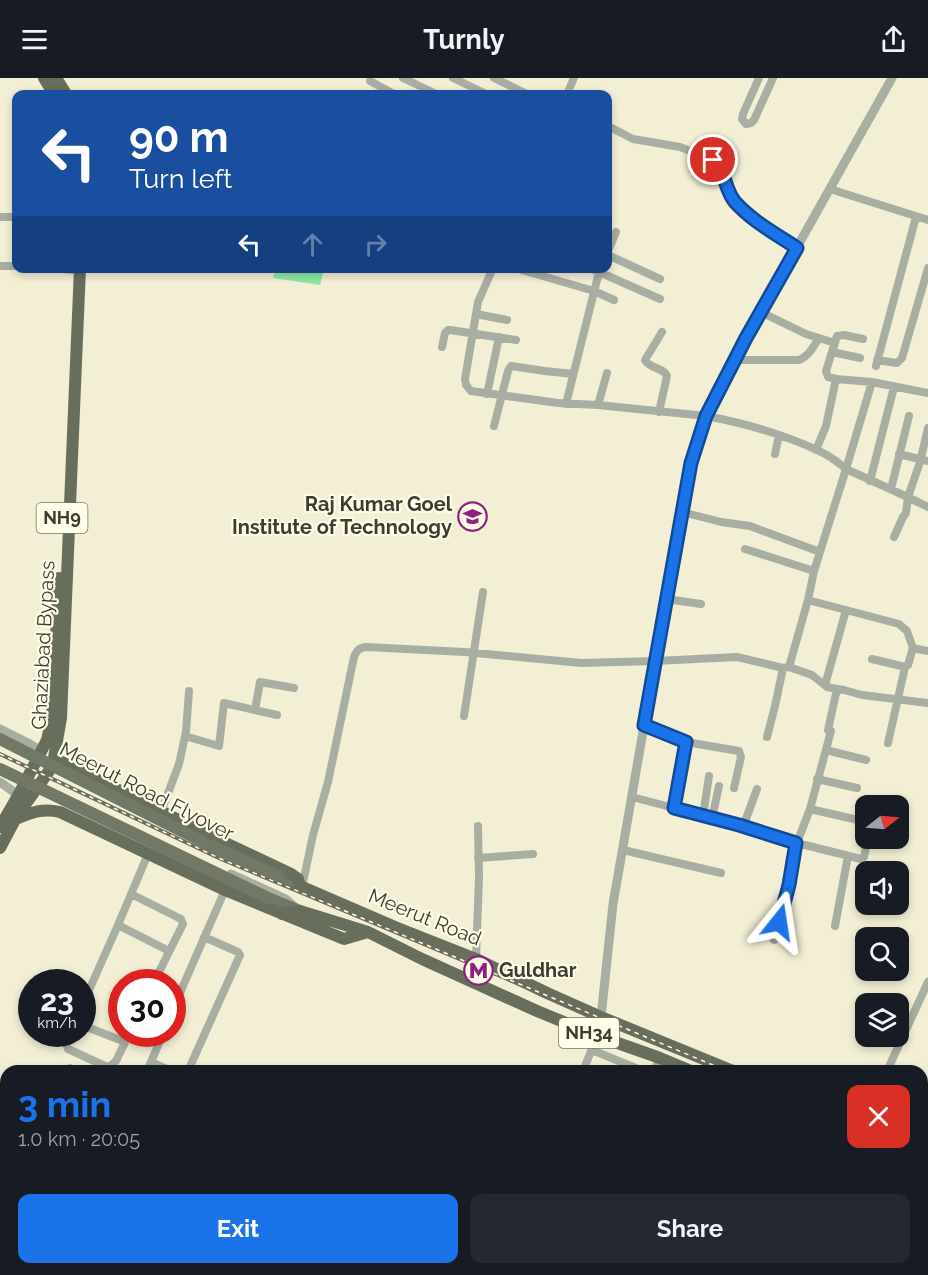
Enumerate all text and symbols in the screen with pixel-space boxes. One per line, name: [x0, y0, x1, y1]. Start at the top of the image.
icon: menu: [18, 23, 51, 56]
icon: share: [877, 23, 910, 56]
text: Turnly: [423, 24, 505, 55]
text: 90 m: [129, 113, 229, 162]
icon: left: [30, 114, 108, 192]
pin: [687, 134, 738, 185]
icon: arrive: [696, 143, 729, 176]
text: Turn left: [129, 163, 232, 194]
icon: left: [233, 228, 266, 261]
icon: ahead: [296, 228, 329, 261]
icon: right: [359, 228, 392, 261]
place label: Raj Kumar Goel Institute of Technology: [232, 492, 453, 539]
school or university icon: Raj Kumar Goel Institute of Technology: [457, 500, 489, 532]
road number: NH9: [36, 503, 88, 533]
street label: Ghaziabad Bypass: [27, 560, 59, 730]
street label: Meerut Road Flyover: [56, 737, 238, 845]
north arrow: [855, 795, 909, 849]
map controls: [855, 795, 909, 1047]
button: sound: [855, 861, 909, 915]
street label: Meerut Road: [365, 883, 485, 951]
position arrow: [747, 890, 811, 954]
button: search: [855, 927, 909, 981]
metro station icon: Guldhar: [462, 954, 494, 986]
place label: Guldhar: [499, 958, 577, 982]
speed limit sign: 30: [108, 969, 186, 1047]
text: 23: [40, 983, 74, 1018]
button: layers: [855, 993, 909, 1047]
text: km/h: [37, 1014, 77, 1032]
road number: NH34: [559, 1018, 619, 1048]
text: 3 min: [18, 1083, 111, 1125]
button: close: [847, 1085, 910, 1148]
text: 1.0 km · 20:05: [18, 1127, 140, 1151]
button: Exit: [18, 1194, 458, 1263]
button: Share: [470, 1194, 910, 1263]

